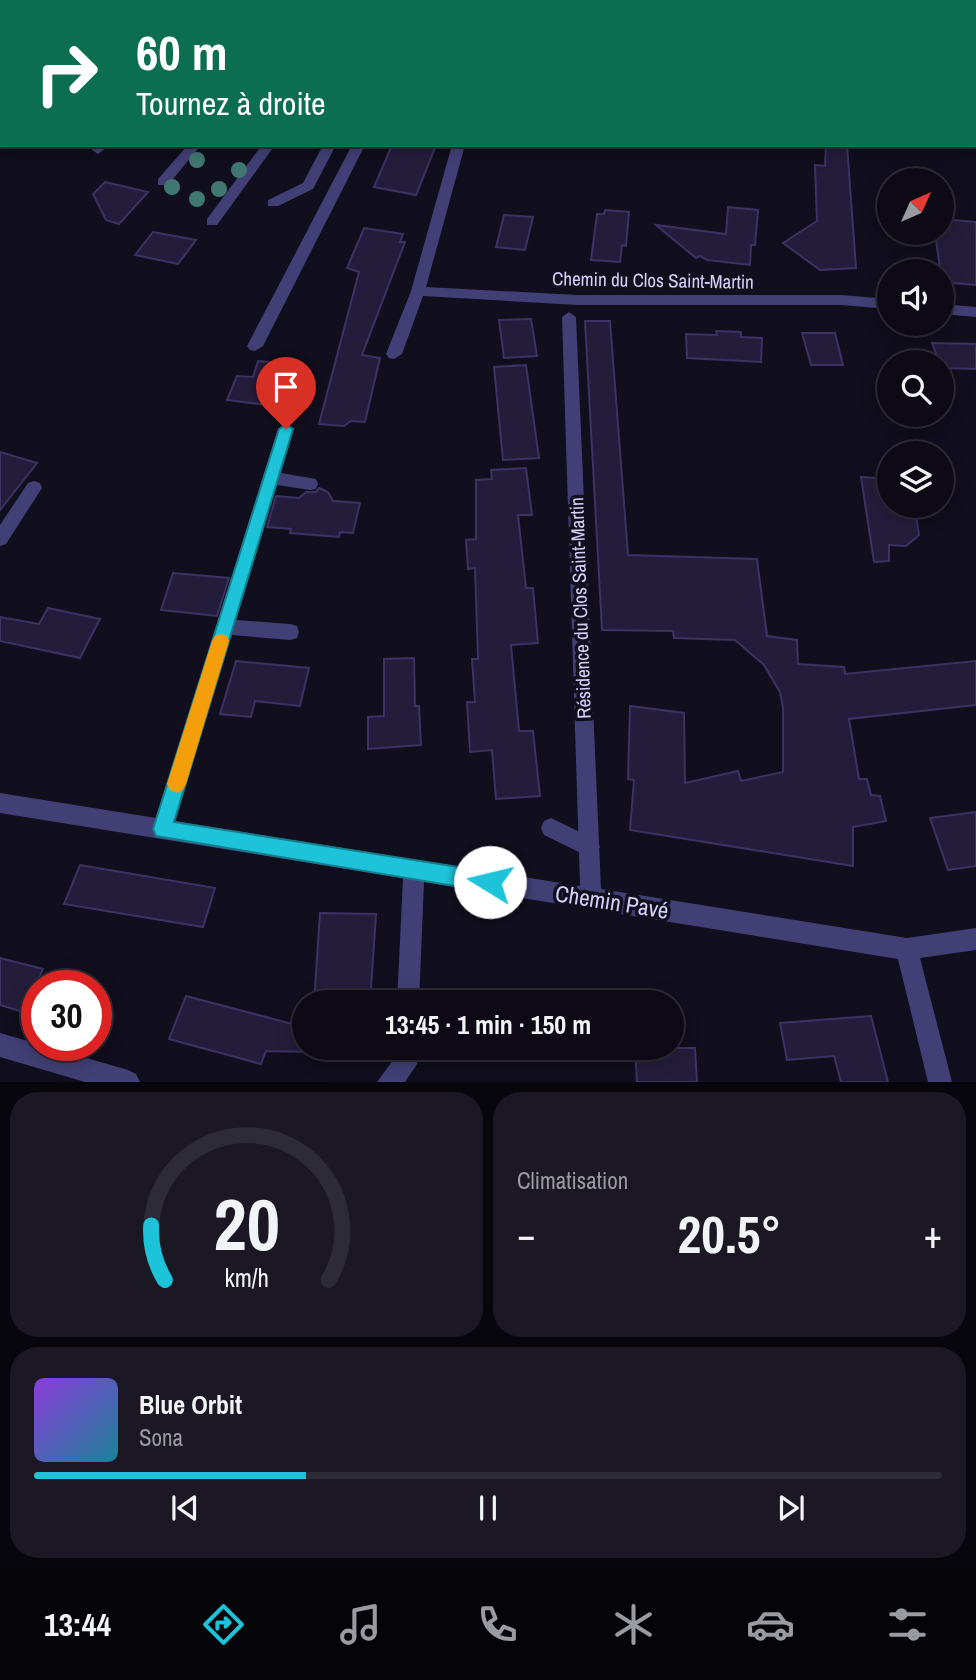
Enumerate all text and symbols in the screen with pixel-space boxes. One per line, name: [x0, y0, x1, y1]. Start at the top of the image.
text: 60 m: [136, 19, 228, 85]
icon: right: [21, 28, 112, 119]
text: Tournez à droite: [136, 82, 326, 125]
north arrow: [877, 168, 954, 245]
map controls: [877, 168, 954, 518]
button: sound: [877, 259, 954, 336]
street label: Chemin du Clos Saint-Martin: [552, 265, 754, 295]
button: search: [877, 350, 954, 427]
pin: [256, 357, 316, 429]
icon: arrive: [267, 368, 305, 406]
button: layers: [877, 441, 954, 518]
street label: Résidence du Clos Saint-Martin: [563, 497, 597, 719]
position arrow: [453, 845, 527, 919]
street label: Chemin Pavé: [553, 877, 671, 926]
speed limit sign: 30: [21, 970, 112, 1061]
text: 13:45 · 1 min · 150 m: [385, 1007, 591, 1042]
text: Climatisation: [517, 1165, 628, 1196]
text: 20: [213, 1176, 280, 1274]
text: 20.5°: [678, 1199, 781, 1269]
text: −: [517, 1209, 535, 1260]
text: +: [924, 1209, 942, 1260]
text: km/h: [224, 1261, 269, 1295]
text: Blue Orbit: [139, 1387, 242, 1422]
text: Sona: [139, 1422, 183, 1453]
icon: previous: [166, 1489, 204, 1527]
icon: pause: [469, 1489, 507, 1527]
icon: next: [772, 1489, 810, 1527]
icon: directions: [199, 1600, 248, 1649]
icon: music: [336, 1600, 385, 1649]
icon: phone: [473, 1600, 522, 1649]
icon: climate: [609, 1600, 658, 1649]
icon: car: [746, 1600, 795, 1649]
icon: filters: [883, 1600, 932, 1649]
text: 13:44: [44, 1603, 111, 1646]

